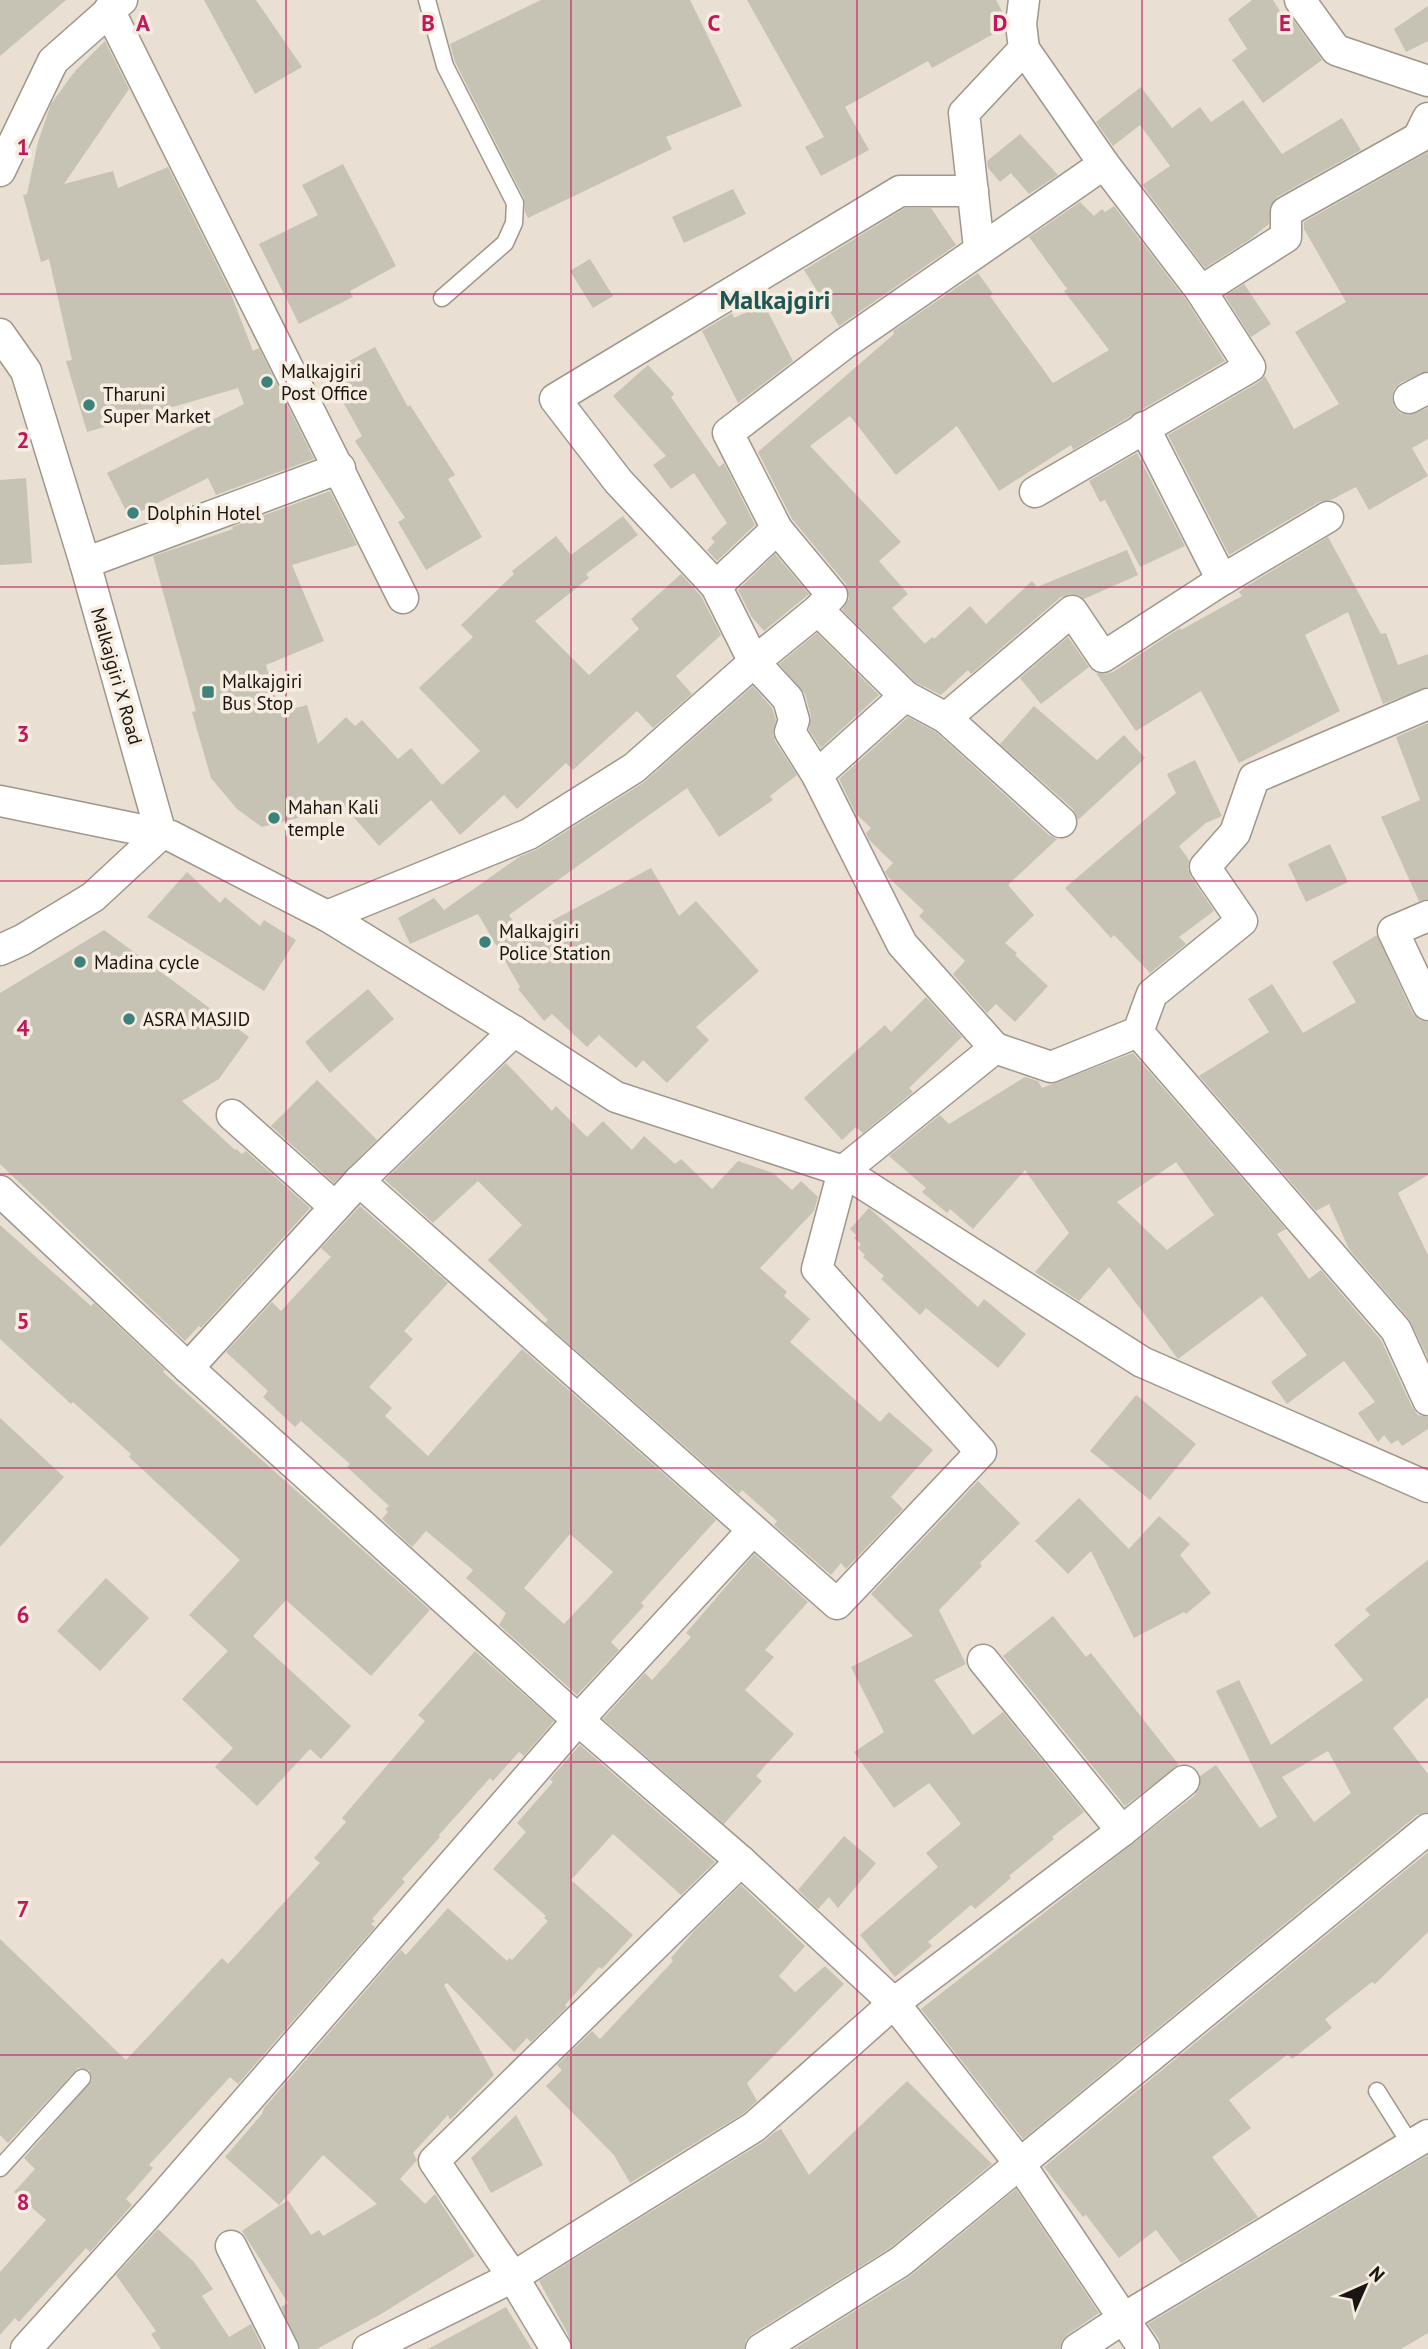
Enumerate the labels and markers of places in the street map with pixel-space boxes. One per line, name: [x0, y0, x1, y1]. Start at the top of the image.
place label: Malkajgiri Post Office: [281, 359, 368, 405]
marker: Malkajgiri Post Office: [259, 374, 275, 390]
place label: Tharuni Super Market: [103, 382, 211, 428]
marker: Tharuni Super Market: [81, 397, 97, 413]
place label: Dolphin Hotel: [147, 501, 261, 525]
marker: Dolphin Hotel: [125, 505, 141, 521]
place label: Malkajgiri Bus Stop: [222, 669, 302, 715]
marker: Malkajgiri Bus Stop: [200, 684, 216, 700]
place label: Mahan Kali temple: [288, 795, 379, 841]
marker: Mahan Kali temple: [266, 810, 282, 826]
place label: Malkajgiri Police Station: [499, 919, 611, 965]
marker: Malkajgiri Police Station: [477, 934, 493, 950]
place label: Madina cycle: [94, 950, 199, 974]
marker: Madina cycle: [72, 954, 88, 970]
place label: ASRA MASJID: [143, 1007, 250, 1031]
marker: ASRA MASJID: [121, 1011, 137, 1027]

